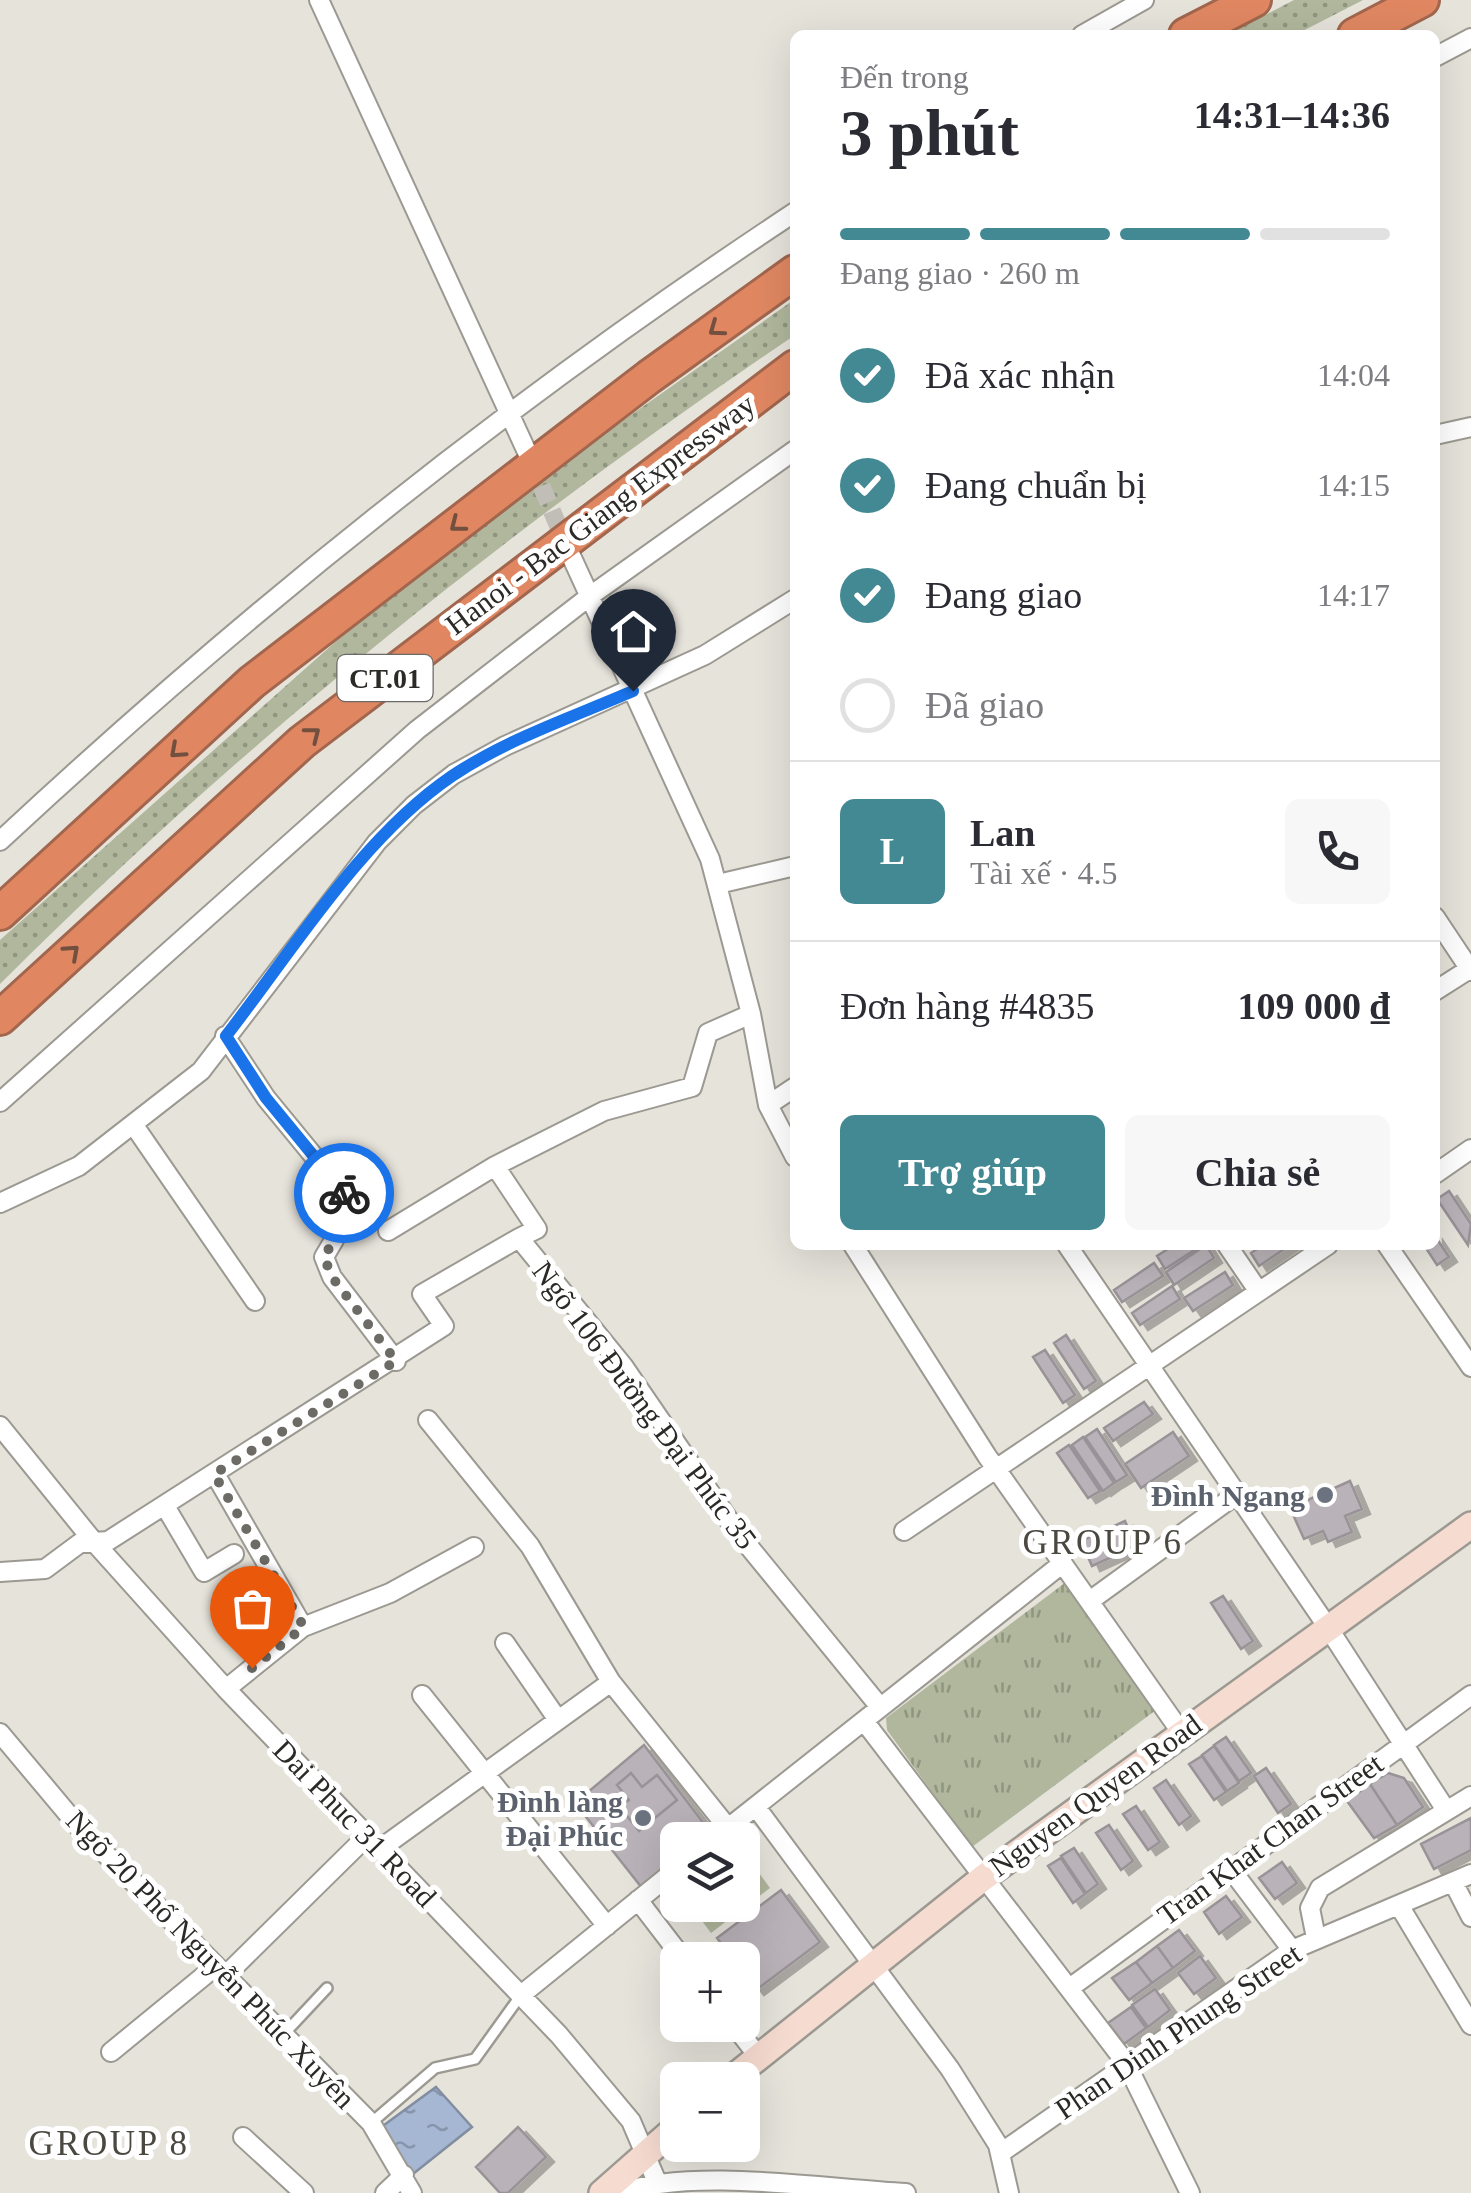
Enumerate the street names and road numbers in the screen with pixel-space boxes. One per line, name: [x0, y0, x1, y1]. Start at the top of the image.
street label: Hanoi - Bac Giang Expressway: [439, 387, 761, 641]
road number: CT.01: [338, 655, 432, 701]
street label: Ngõ 106 Đường Đại Phúc 35: [526, 1255, 764, 1555]
street label: Nguyen Quyen Road: [983, 1707, 1207, 1883]
street label: Dai Phuc 31 Road: [267, 1733, 443, 1913]
street label: Tran Khat Chan Street: [1151, 1746, 1389, 1932]
street label: Ngõ 20 Phố Nguyễn Phúc Xuyên: [60, 1803, 362, 2115]
street label: Phan Dinh Phung Street: [1049, 1936, 1308, 2126]

